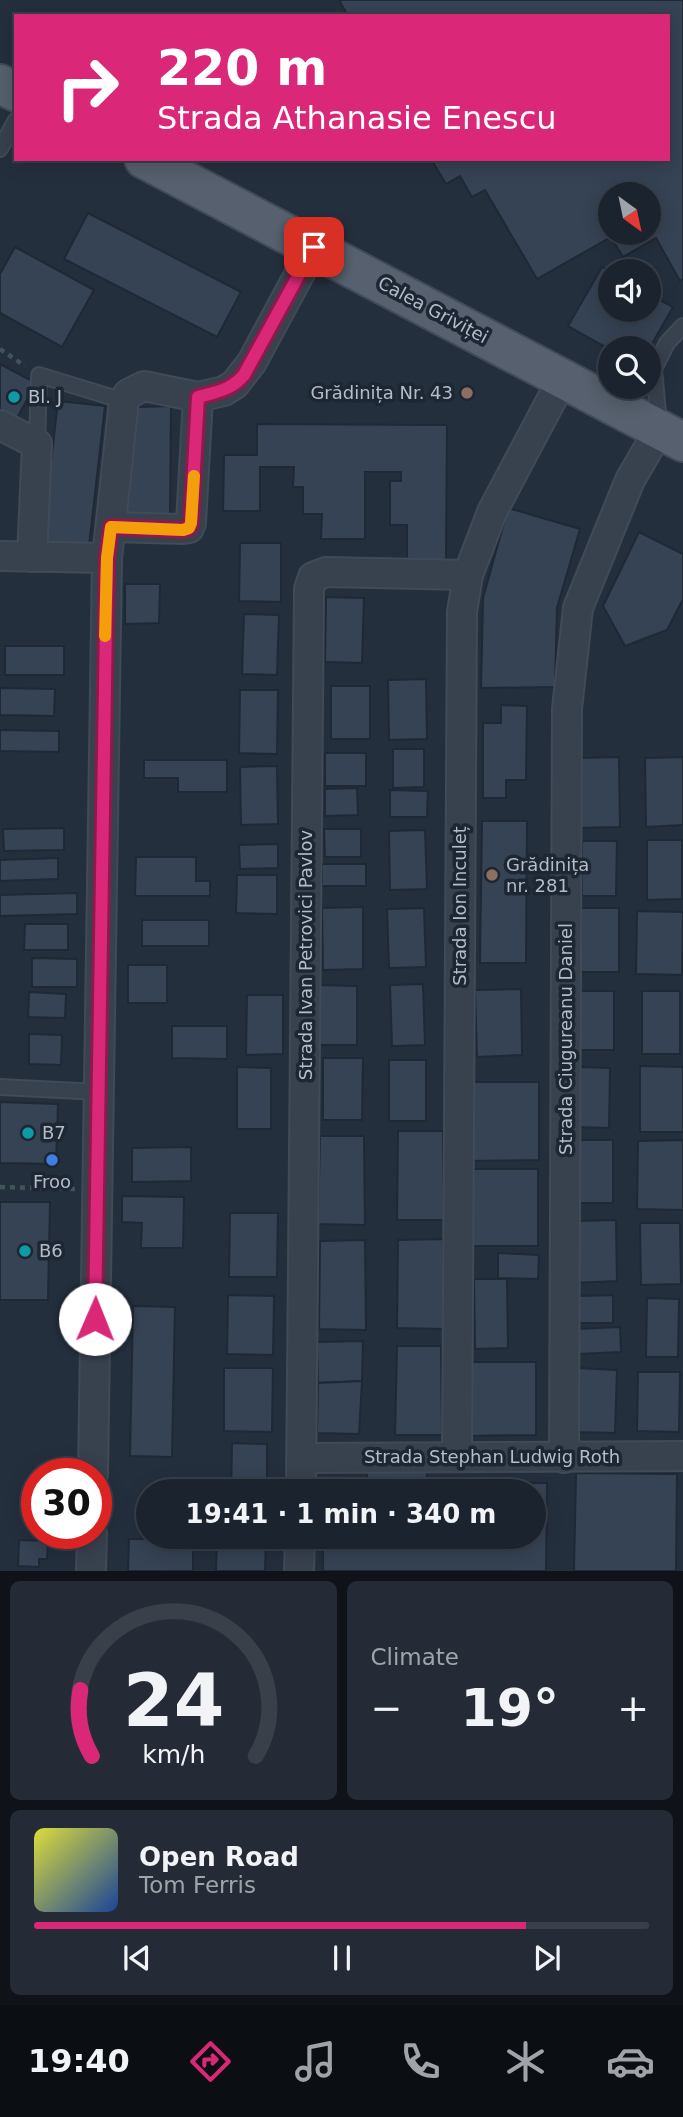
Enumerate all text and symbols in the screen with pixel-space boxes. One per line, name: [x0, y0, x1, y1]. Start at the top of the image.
text: 220 m: [157, 40, 327, 97]
icon: right: [42, 42, 133, 133]
text: Strada Athanasie Enescu: [157, 99, 557, 137]
north arrow: [598, 182, 662, 245]
map controls: [598, 182, 661, 399]
pin: [284, 217, 344, 277]
icon: arrive: [295, 228, 333, 266]
button: sound: [598, 259, 661, 322]
street label: Calea Griviței: [375, 272, 492, 347]
button: search: [598, 336, 661, 399]
place label: Grădinița Nr. 43: [310, 382, 453, 403]
marker: Grădinița Nr. 43: [459, 385, 475, 401]
place label: Bl. J: [28, 386, 62, 407]
marker: Bl. J: [6, 389, 22, 405]
street label: Strada Ion Inculeț: [449, 826, 470, 986]
street label: Strada Ivan Petrovici Pavlov: [295, 830, 316, 1080]
place label: Grădinița nr. 281: [506, 854, 589, 896]
marker: Grădinița nr. 281: [484, 867, 500, 883]
street label: Strada Ciugureanu Daniel: [555, 923, 576, 1155]
place label: B7: [42, 1122, 66, 1143]
marker: B7: [20, 1125, 36, 1141]
marker: Froo: [44, 1152, 60, 1168]
place label: Froo: [33, 1171, 71, 1192]
place label: B6: [39, 1240, 63, 1261]
marker: B6: [17, 1243, 33, 1259]
position arrow: [58, 1282, 132, 1356]
street label: Strada Stephan Ludwig Roth: [364, 1446, 620, 1467]
speed limit sign: 30: [21, 1458, 112, 1549]
text: 19:41 · 1 min · 340 m: [186, 1499, 496, 1529]
text: Climate: [371, 1644, 459, 1670]
text: 24: [123, 1659, 224, 1744]
text: 19°: [461, 1678, 559, 1738]
text: −: [371, 1686, 402, 1730]
text: +: [617, 1686, 649, 1730]
text: km/h: [142, 1740, 205, 1769]
text: Open Road: [139, 1842, 299, 1872]
text: Tom Ferris: [139, 1872, 256, 1898]
icon: previous: [118, 1939, 156, 1977]
icon: pause: [323, 1939, 361, 1977]
icon: next: [528, 1939, 566, 1977]
icon: directions: [186, 2037, 235, 2086]
icon: music: [291, 2037, 340, 2086]
icon: phone: [396, 2037, 445, 2086]
icon: climate: [501, 2037, 550, 2086]
icon: car: [606, 2037, 655, 2086]
text: 19:40: [28, 2042, 130, 2080]

